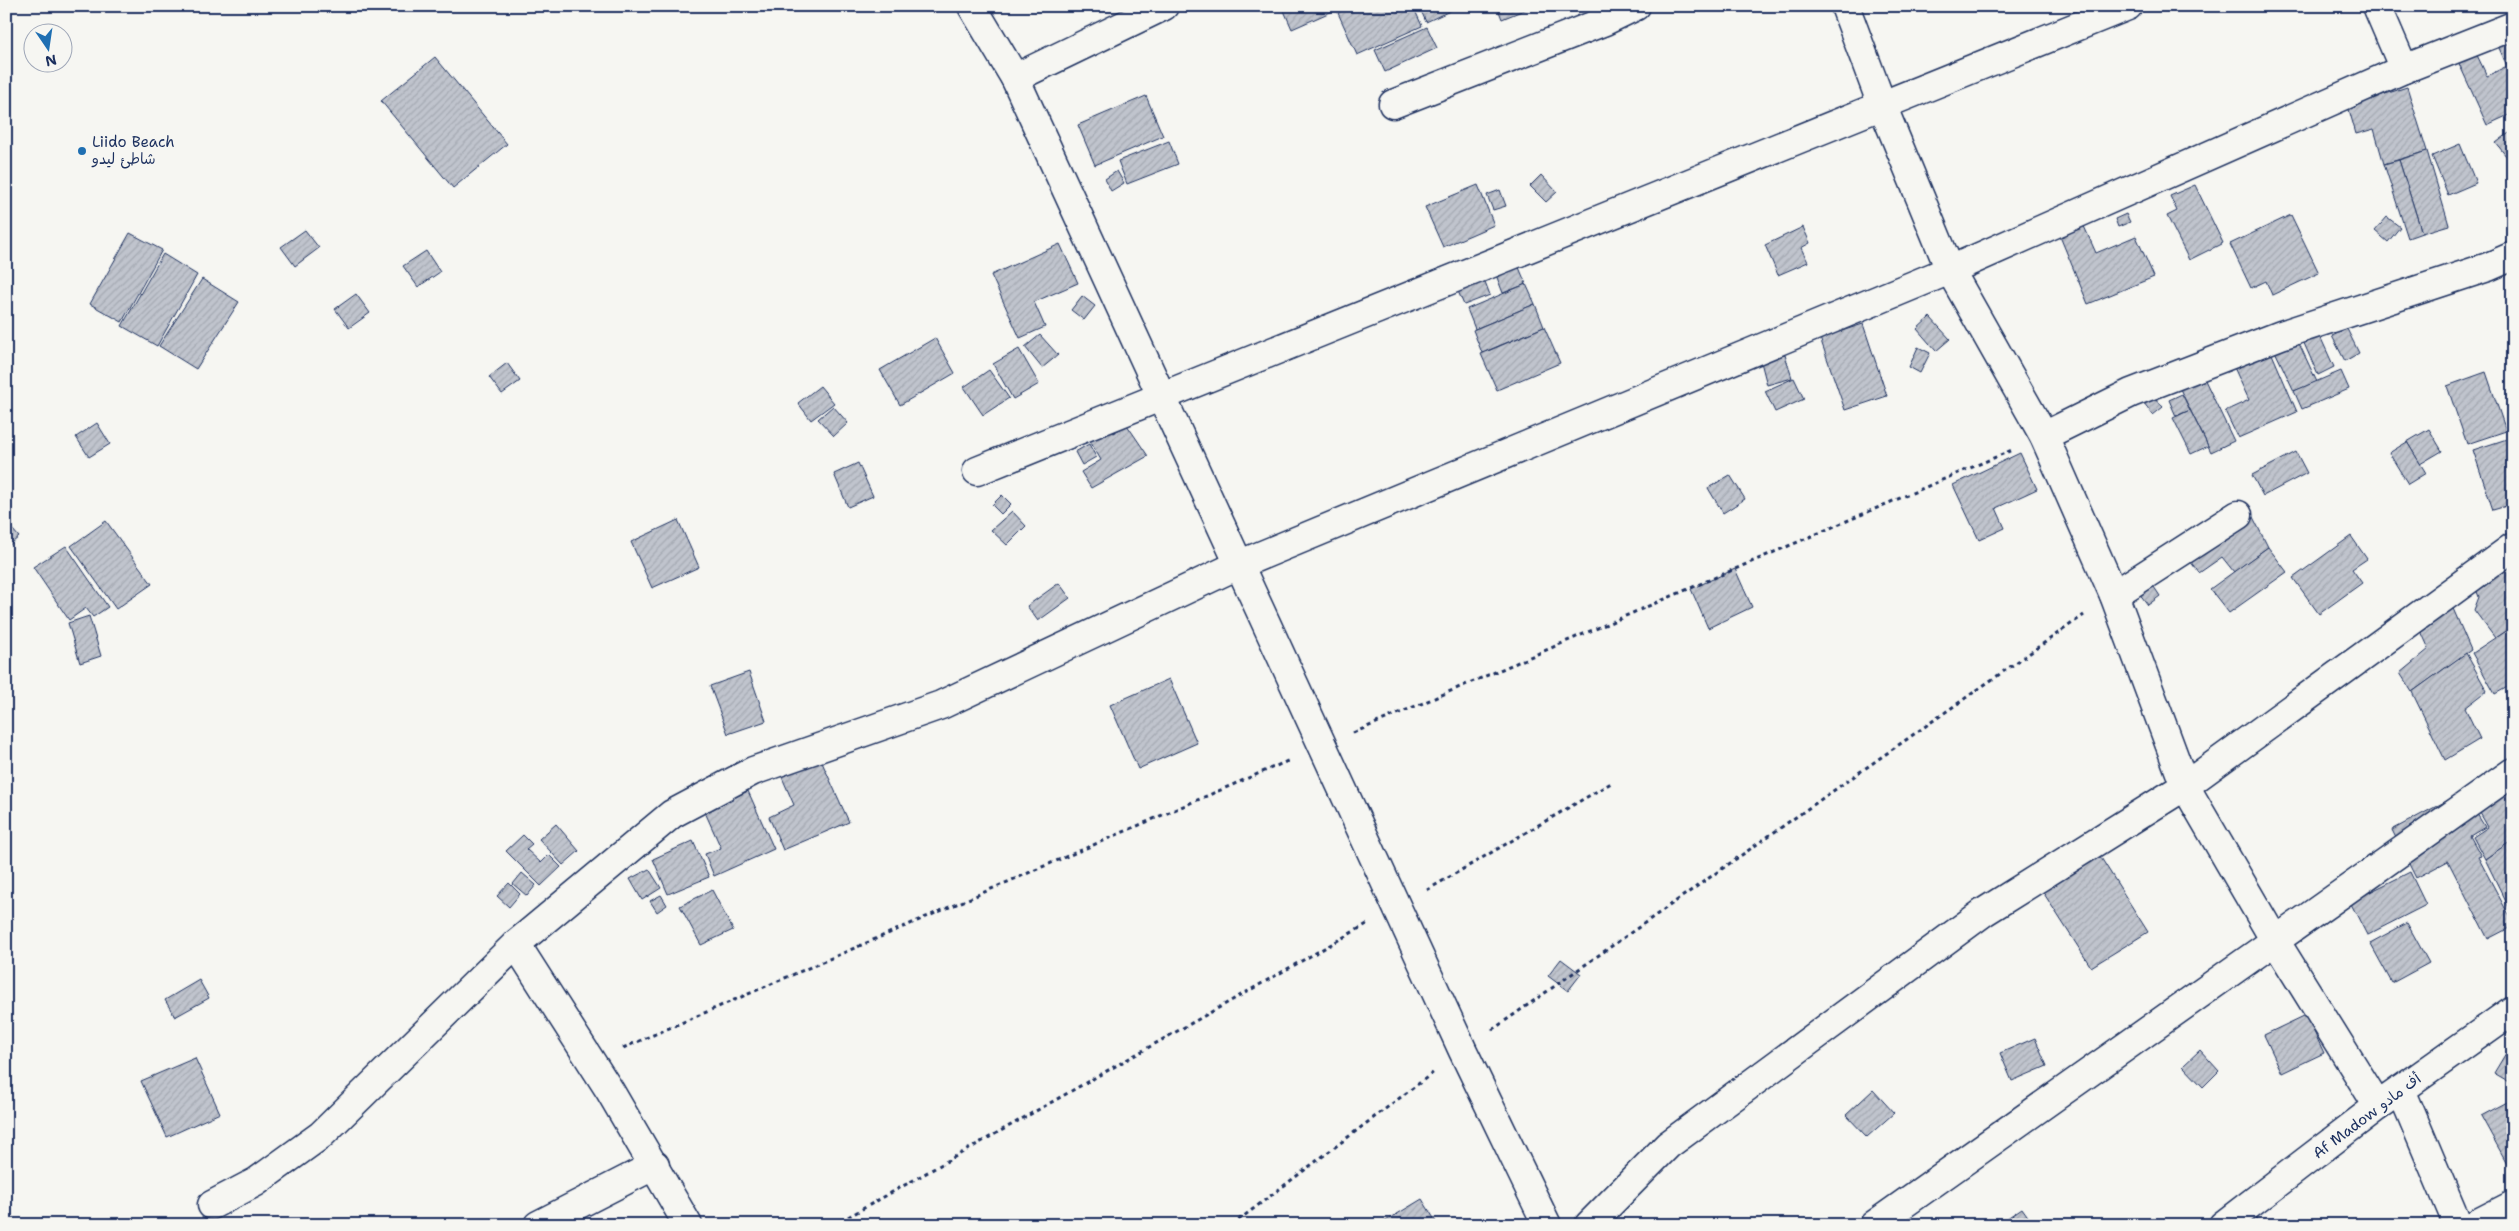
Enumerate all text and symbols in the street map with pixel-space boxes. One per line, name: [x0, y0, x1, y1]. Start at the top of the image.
north arrow: [22, 22, 72, 72]
text: N: [43, 51, 58, 71]
place label: Liido Beach شاطئ ليدو: [91, 132, 175, 169]
marker: Liido Beach شاطئ ليدو: [76, 145, 88, 157]
street label: Af Madow أف مادو: [2309, 1069, 2425, 1163]

